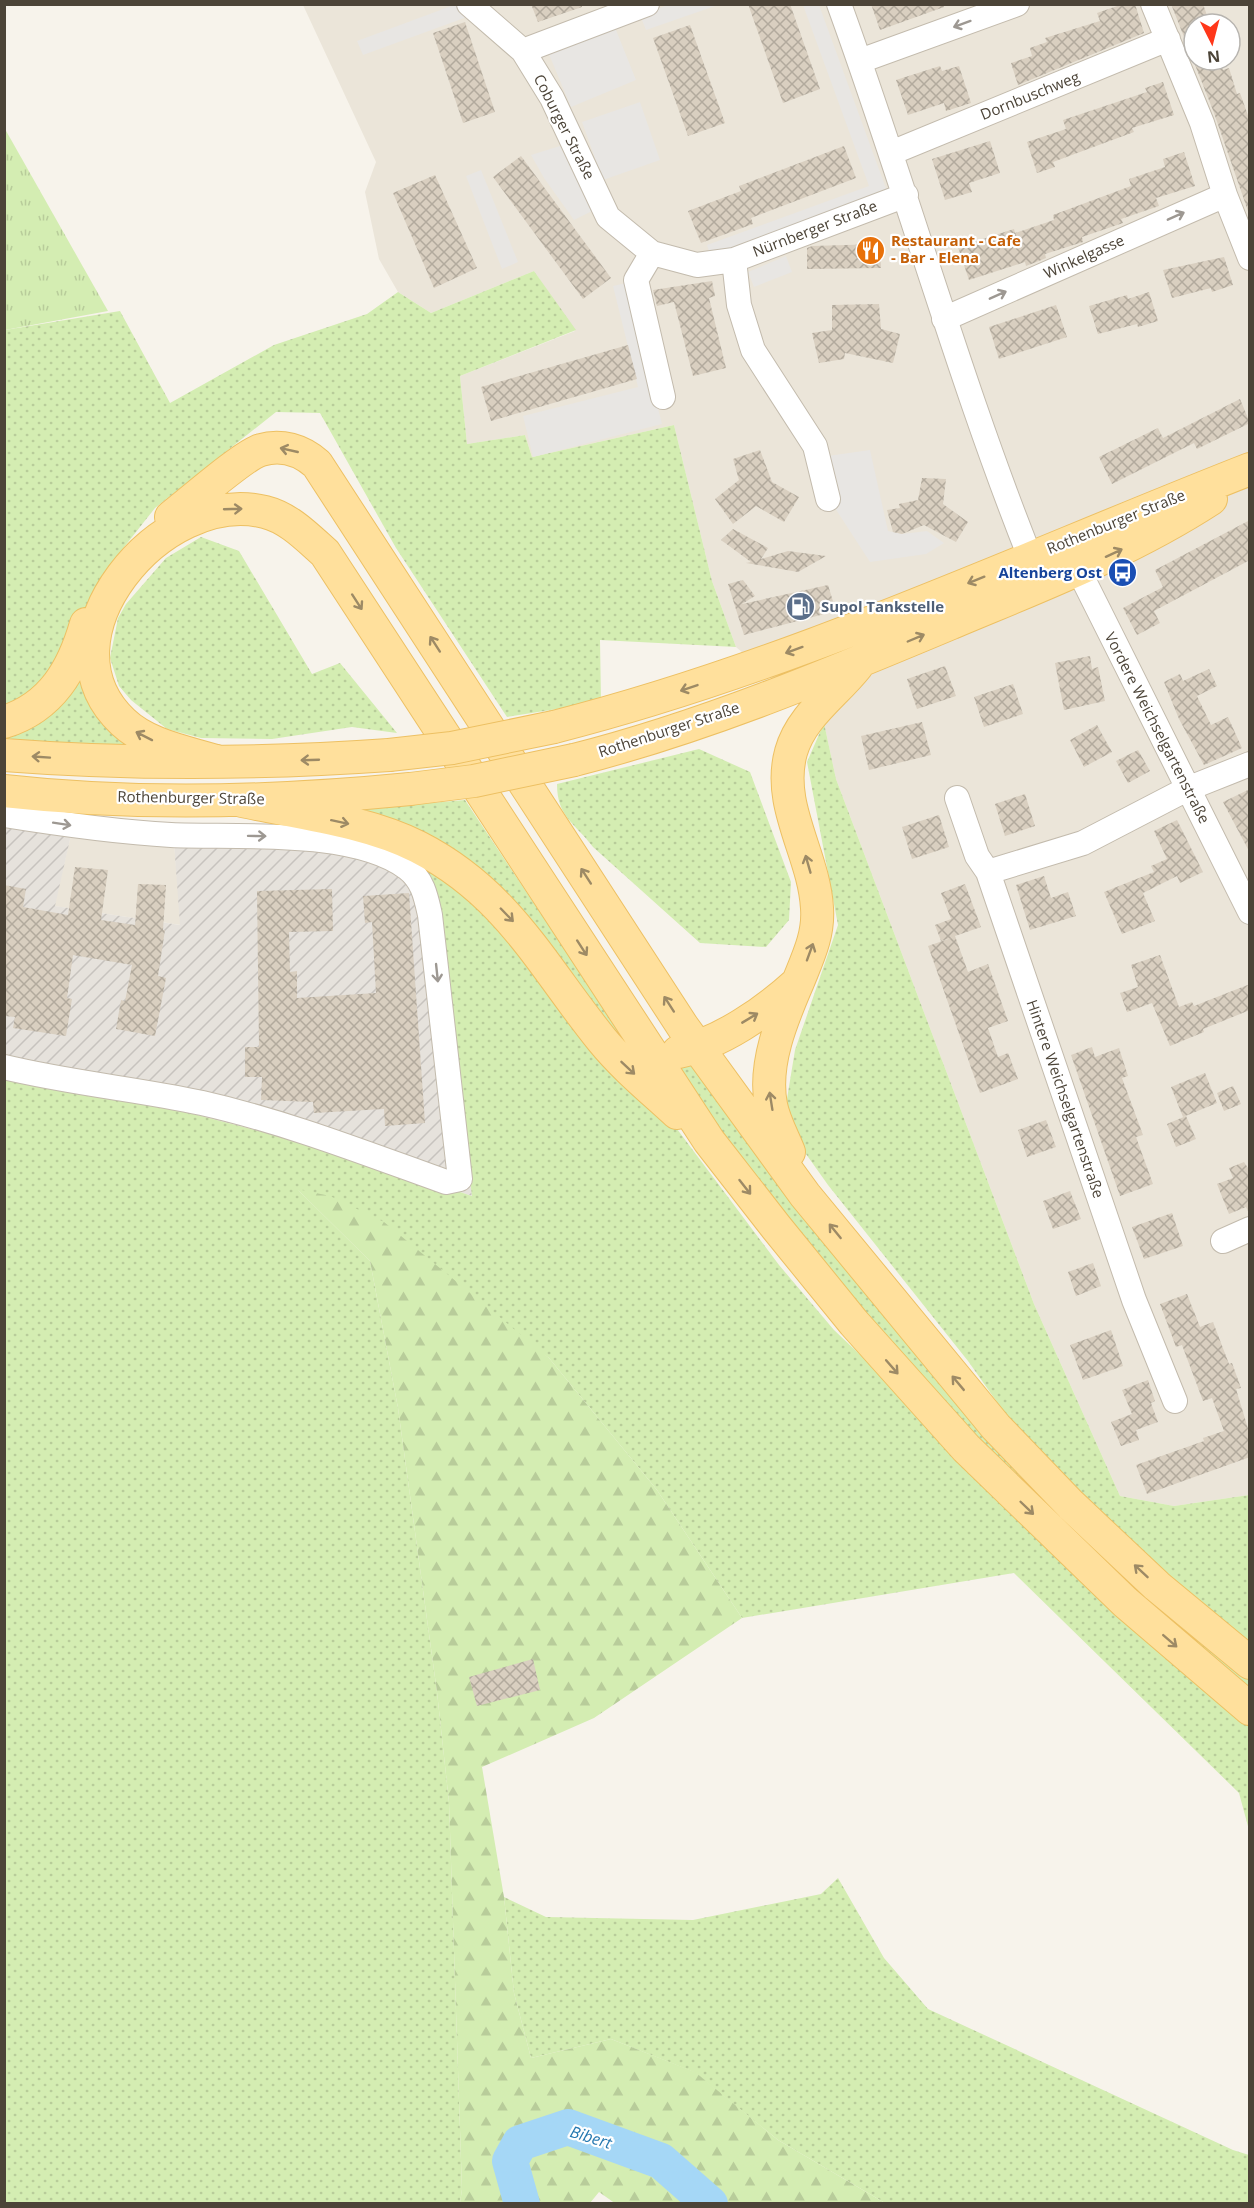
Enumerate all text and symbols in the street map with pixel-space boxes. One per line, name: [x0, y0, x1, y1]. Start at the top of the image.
north arrow: [1182, 12, 1242, 72]
one-way arrow: [953, 20, 972, 31]
text: N: [1206, 45, 1221, 69]
street label: Dornbuschweg: [977, 66, 1082, 124]
street label: Coburger Straße: [530, 71, 600, 182]
street label: Nürnberger Straße: [749, 195, 880, 261]
one-way arrow: [1167, 210, 1185, 221]
street label: Winkelgasse: [1040, 229, 1127, 283]
place label: Restaurant - Cafe - Bar - Elena: [891, 230, 1021, 267]
restaurant icon: Restaurant - Cafe - Bar - Elena: [854, 234, 886, 266]
one-way arrow: [988, 289, 1006, 300]
one-way arrow: [280, 444, 299, 455]
street label: Rothenburger Straße: [1044, 484, 1188, 558]
one-way arrow: [223, 504, 243, 515]
one-way arrow: [1105, 547, 1123, 559]
bus stop icon: Altenberg Ost: [1107, 557, 1139, 589]
place label: Altenberg Ost: [998, 562, 1102, 582]
one-way arrow: [968, 575, 986, 586]
fuel station icon: Supol Tankstelle: [784, 591, 816, 623]
one-way arrow: [351, 593, 363, 610]
place label: Supol Tankstelle: [821, 596, 944, 616]
street label: Vordere Weichselgartenstraße: [1101, 628, 1215, 827]
one-way arrow: [906, 632, 924, 643]
one-way arrow: [429, 636, 441, 653]
one-way arrow: [785, 645, 804, 656]
one-way arrow: [680, 683, 699, 694]
street label: Rothenburger Straße: [596, 697, 742, 761]
one-way arrow: [136, 730, 154, 741]
one-way arrow: [31, 752, 51, 763]
one-way arrow: [300, 755, 320, 766]
street label: Rothenburger Straße: [117, 786, 265, 808]
one-way arrow: [330, 817, 349, 829]
one-way arrow: [52, 819, 72, 830]
one-way arrow: [246, 830, 266, 842]
one-way arrow: [802, 855, 813, 874]
one-way arrow: [579, 868, 591, 885]
one-way arrow: [500, 908, 515, 923]
one-way arrow: [576, 939, 588, 956]
one-way arrow: [806, 944, 817, 962]
one-way arrow: [432, 963, 443, 983]
one-way arrow: [663, 997, 675, 1013]
street label: Hintere Weichselgartenstraße: [1023, 997, 1109, 1200]
one-way arrow: [741, 1012, 758, 1024]
one-way arrow: [620, 1061, 635, 1075]
one-way arrow: [765, 1092, 776, 1111]
one-way arrow: [739, 1179, 752, 1195]
one-way arrow: [828, 1224, 841, 1240]
one-way arrow: [886, 1359, 899, 1375]
one-way arrow: [951, 1376, 965, 1391]
one-way arrow: [1020, 1501, 1035, 1515]
one-way arrow: [1134, 1564, 1149, 1578]
one-way arrow: [1162, 1634, 1177, 1648]
water label: Bibert: [567, 2120, 615, 2154]

